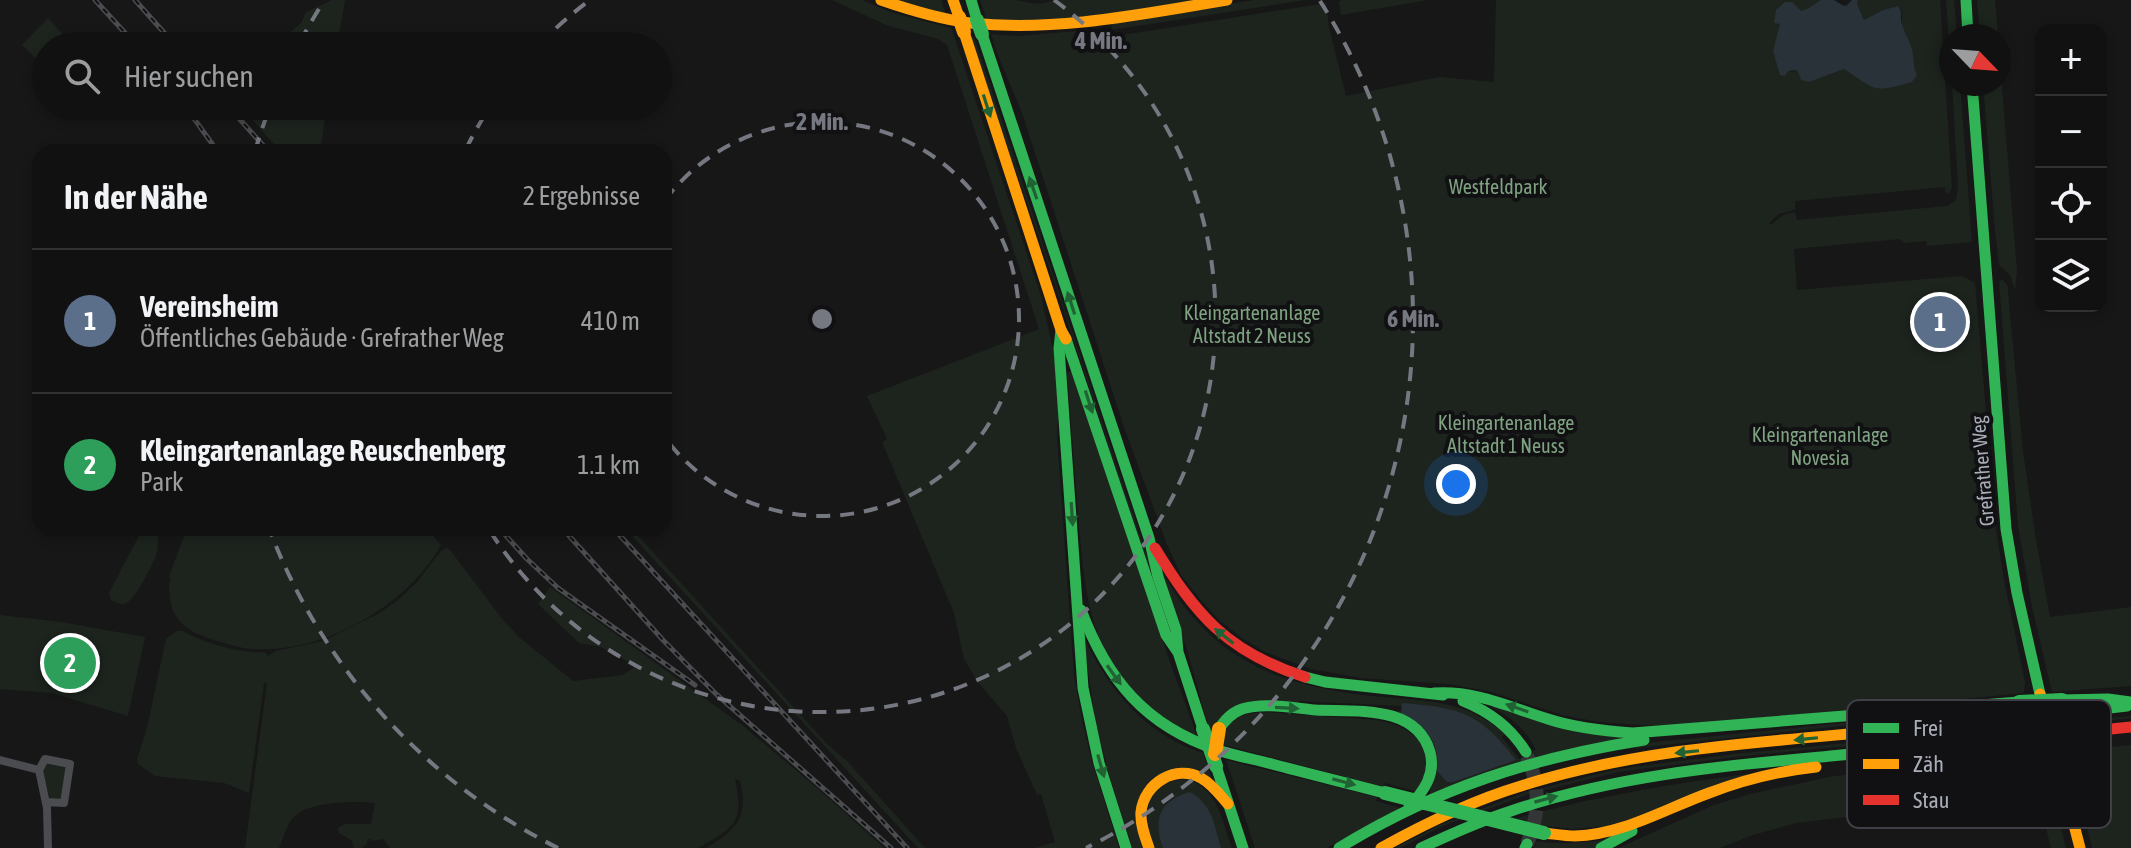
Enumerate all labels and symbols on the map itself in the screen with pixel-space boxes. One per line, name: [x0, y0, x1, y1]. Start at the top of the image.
north arrow: [1939, 24, 2011, 96]
text: 4 Min.: [1074, 27, 1127, 54]
one-way arrow: [981, 95, 994, 119]
text: 2 Min.: [796, 108, 848, 135]
park label: Westfeldpark: [1449, 175, 1547, 198]
one-way arrow: [1026, 176, 1038, 200]
one-way arrow: [1064, 291, 1077, 315]
pin: 1: [1914, 292, 1966, 352]
park label: Kleingartenanlage Altstadt 2 Neuss: [1184, 301, 1320, 347]
centre of rings: [808, 305, 836, 333]
text: 6 Min.: [1387, 305, 1439, 332]
one-way arrow: [1083, 390, 1096, 414]
park label: Kleingartenanlage Altstadt 1 Neuss: [1438, 411, 1574, 457]
street label: Grefrather Weg: [1966, 414, 1998, 527]
park label: Kleingartenanlage Novesia: [1752, 423, 1888, 469]
your location: [1436, 464, 1476, 504]
one-way arrow: [1066, 502, 1079, 527]
one-way arrow: [1214, 628, 1234, 644]
pin: 2: [44, 633, 96, 693]
one-way arrow: [1106, 665, 1122, 686]
legend: [1847, 700, 2111, 828]
one-way arrow: [1275, 701, 1300, 714]
one-way arrow: [1504, 702, 1528, 714]
text: Frei: [1913, 715, 1943, 741]
one-way arrow: [1793, 733, 1818, 746]
one-way arrow: [1674, 745, 1699, 758]
text: Zäh: [1913, 751, 1944, 777]
one-way arrow: [1095, 755, 1108, 779]
one-way arrow: [1332, 777, 1357, 789]
text: Stau: [1913, 787, 1949, 813]
one-way arrow: [1533, 793, 1558, 805]

